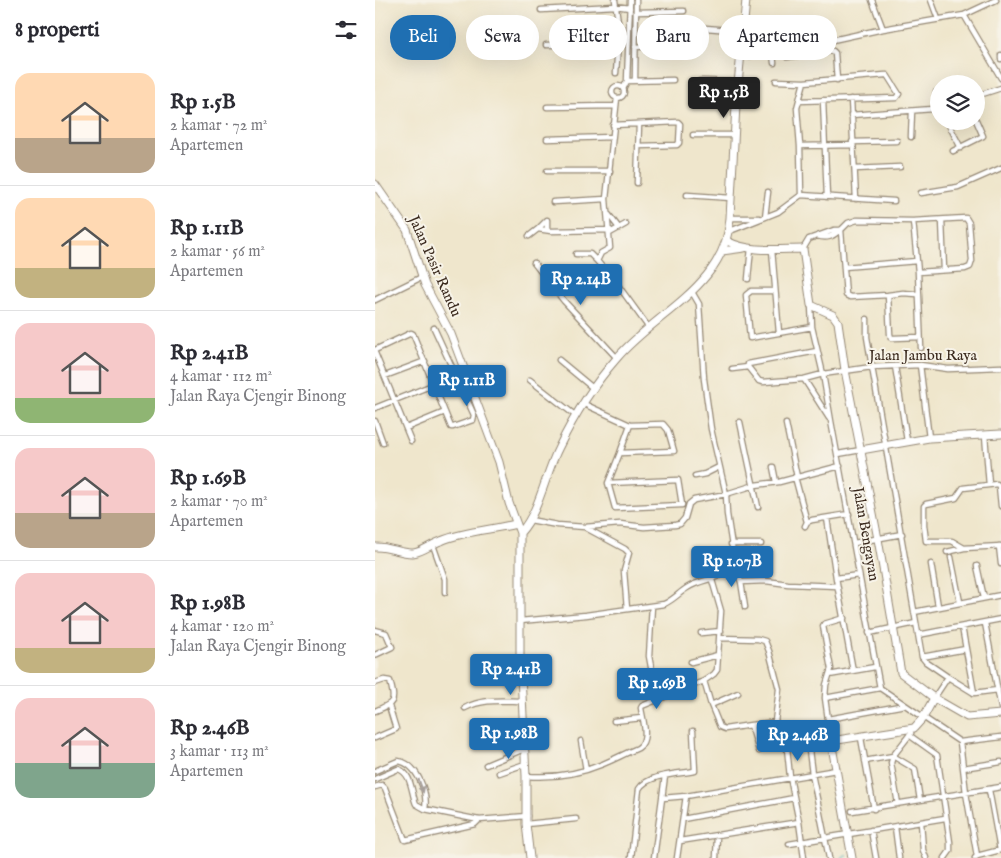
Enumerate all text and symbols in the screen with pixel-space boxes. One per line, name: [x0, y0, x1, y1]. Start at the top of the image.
chip: Beli: [390, 15, 456, 60]
chip: Sewa: [466, 15, 539, 60]
chip: Filter: [549, 15, 627, 60]
chip: Baru: [637, 15, 709, 60]
chip: Apartemen: [719, 15, 837, 60]
icon: filters: [332, 16, 360, 44]
text: 8 properti: [15, 17, 100, 44]
map controls: [930, 75, 985, 130]
button: layers: [930, 75, 985, 130]
pin: Rp 1.5B: [678, 76, 770, 119]
text: Rp 1.5B: [699, 83, 749, 103]
text: Rp 1.5B: [170, 89, 236, 116]
icon: home: [55, 93, 115, 153]
text: 2 kamar · 72 m²: [170, 116, 267, 136]
text: Apartemen: [170, 136, 243, 156]
street label: Jalan Pasir Randu: [403, 211, 466, 320]
text: Rp 1.11B: [170, 215, 244, 242]
icon: home: [55, 218, 115, 278]
text: 2 kamar · 56 m²: [170, 242, 265, 262]
text: Apartemen: [170, 262, 243, 282]
pin: Rp 2.14B: [529, 264, 633, 306]
text: Rp 2.14B: [551, 270, 611, 290]
text: Rp 2.41B: [170, 340, 248, 367]
icon: home: [55, 343, 115, 403]
street label: Jalan Jambu Raya: [867, 346, 978, 365]
pin: Rp 1.11B: [415, 364, 519, 407]
text: 4 kamar · 112 m²: [170, 367, 272, 387]
text: Rp 1.11B: [439, 371, 495, 391]
text: Jalan Raya Cjengir Binong: [170, 387, 346, 407]
text: Rp 1.69B: [170, 465, 246, 492]
icon: home: [55, 468, 115, 528]
street label: Jalan Bengayan: [848, 484, 884, 582]
text: 2 kamar · 70 m²: [170, 492, 268, 512]
text: Apartemen: [170, 512, 243, 532]
pin: Rp 1.07B: [680, 546, 784, 588]
text: Rp 1.07B: [702, 552, 762, 572]
text: Rp 1.98B: [170, 590, 245, 617]
icon: home: [55, 593, 115, 653]
text: 4 kamar · 120 m²: [170, 617, 274, 637]
text: Jalan Raya Cjengir Binong: [170, 637, 346, 657]
pin: Rp 2.41B: [459, 654, 563, 696]
text: Rp 2.41B: [481, 660, 541, 680]
pin: Rp 1.69B: [605, 668, 709, 710]
text: Rp 1.69B: [628, 674, 686, 694]
text: Rp 2.46B: [170, 715, 249, 742]
icon: home: [55, 718, 115, 778]
pin: Rp 1.98B: [457, 718, 561, 760]
pin: Rp 2.46B: [746, 720, 850, 762]
text: Rp 1.98B: [480, 724, 538, 744]
text: Rp 2.46B: [768, 726, 828, 746]
text: 3 kamar · 113 m²: [170, 742, 269, 762]
text: Apartemen: [170, 762, 243, 782]
one-way arrow: [417, 779, 425, 794]

